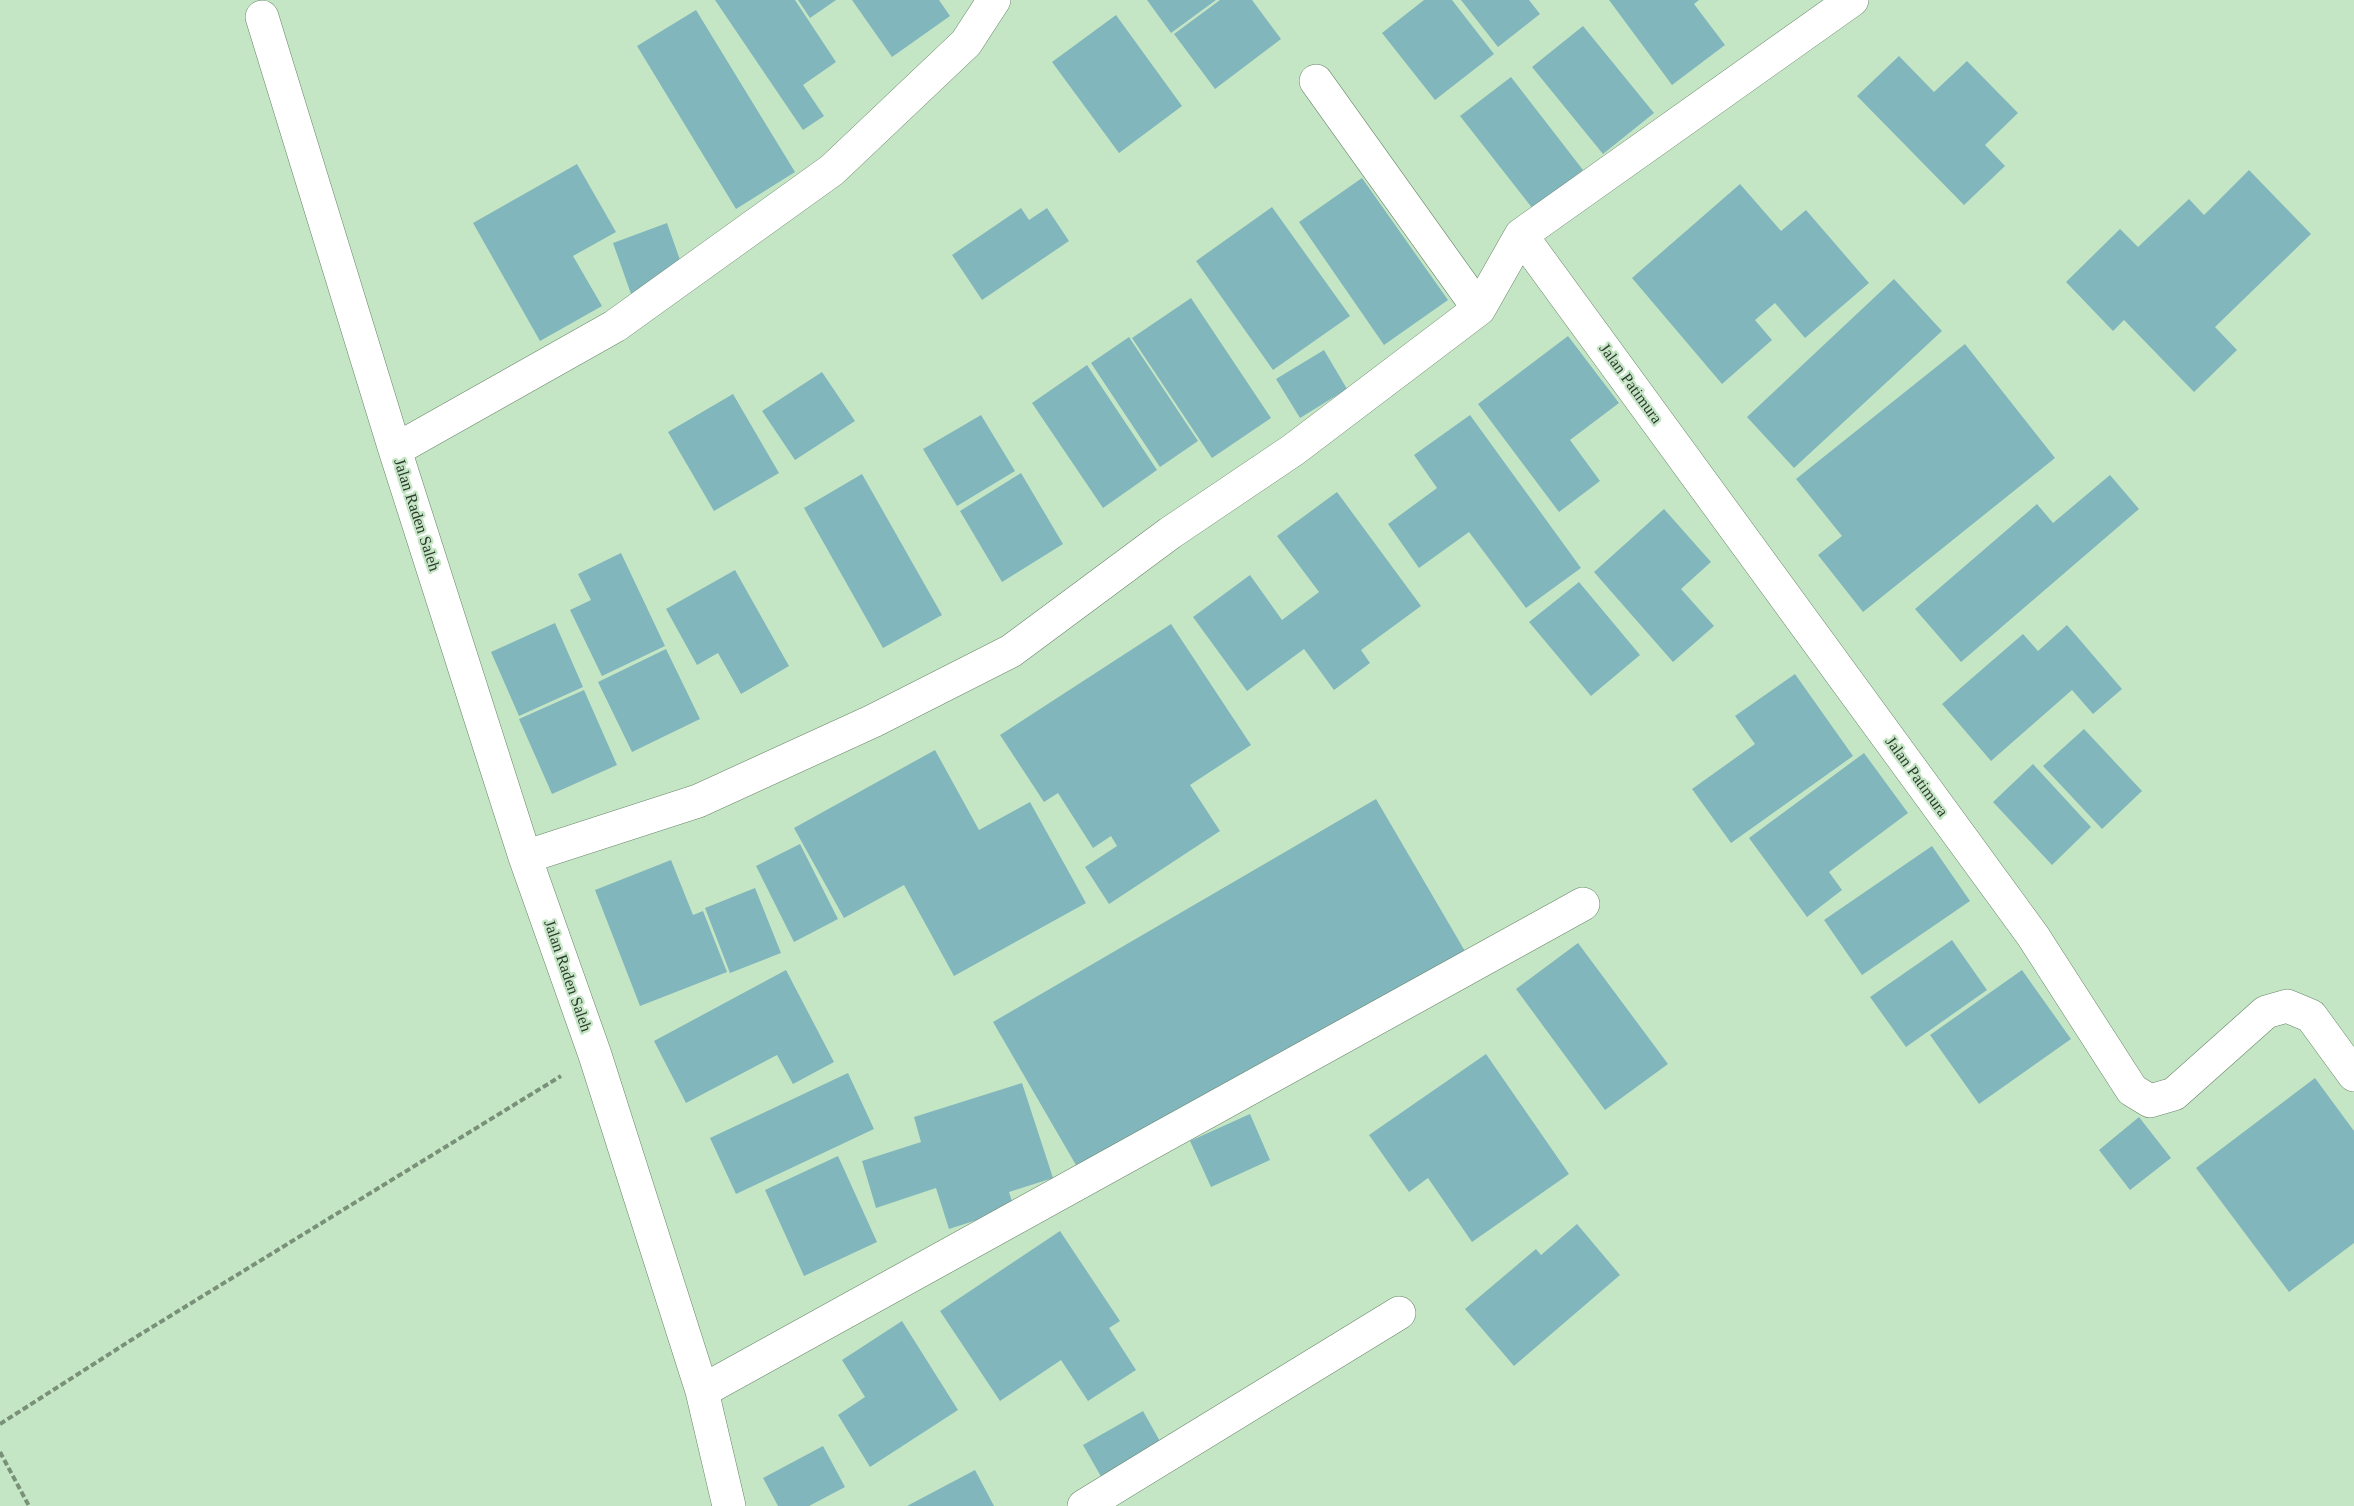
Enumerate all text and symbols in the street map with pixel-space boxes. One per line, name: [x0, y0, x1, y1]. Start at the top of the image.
street label: Jalan Patimura: [1594, 340, 1666, 428]
street label: Jalan Raden Saleh: [389, 456, 443, 574]
street label: Jalan Patimura: [1880, 733, 1952, 821]
street label: Jalan Raden Saleh: [539, 917, 595, 1035]

